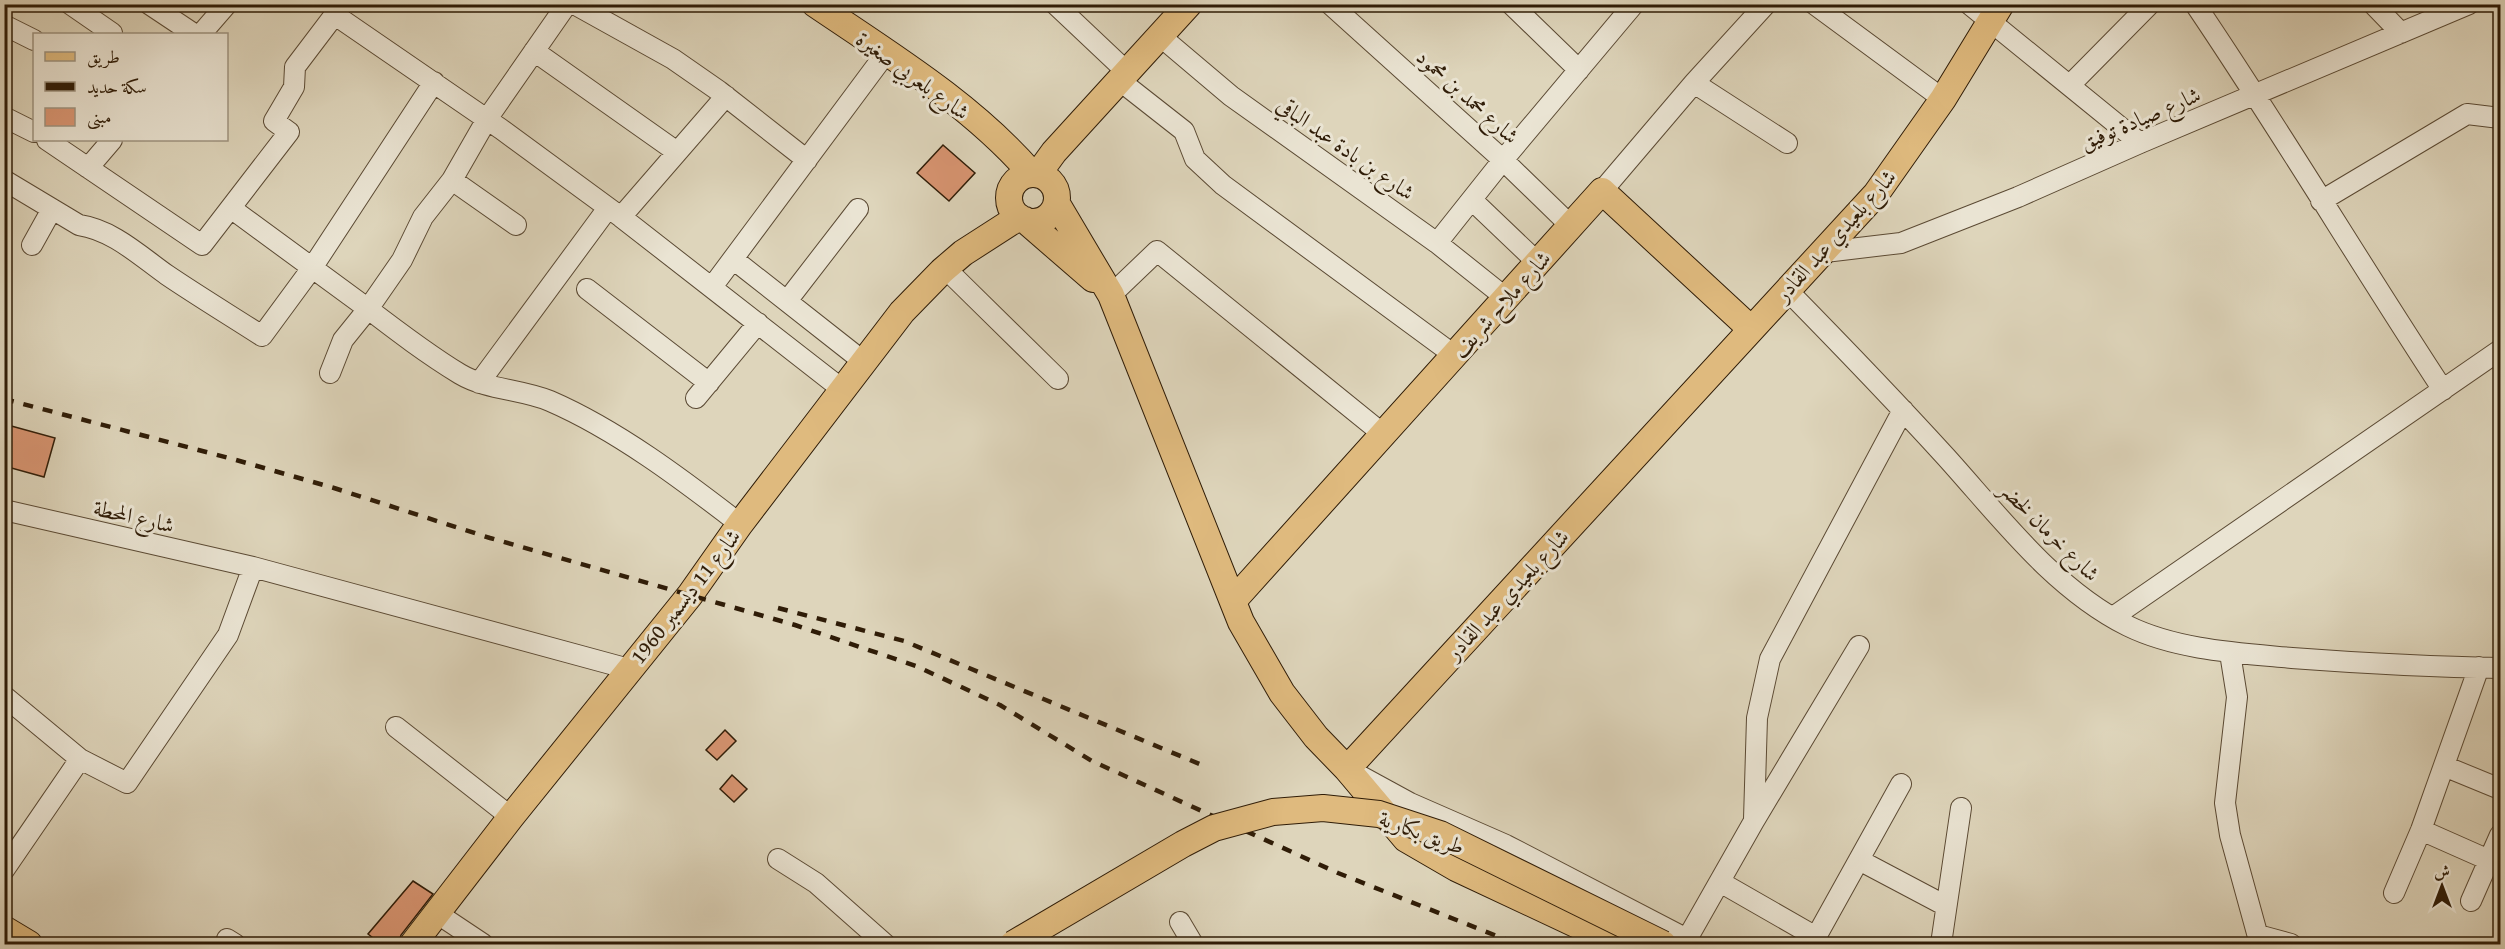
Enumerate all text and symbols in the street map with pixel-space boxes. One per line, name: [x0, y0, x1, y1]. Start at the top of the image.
street label: شارع بلعربي صغيرة: [848, 23, 976, 130]
legend: [33, 33, 228, 141]
street label: شارع محمد بن محمود: [1407, 41, 1527, 153]
text: طريق: [87, 43, 120, 70]
text: سكة حديد: [87, 73, 147, 100]
street label: شارع صيادة توفيق: [2075, 78, 2207, 161]
street label: شارع بن بادة عبد الباقي: [1269, 88, 1422, 210]
text: مبنى: [87, 103, 112, 130]
street label: شارع بلعيدي عبد القادر: [1765, 162, 1906, 312]
street label: شارع ملاح شريف: [1444, 243, 1561, 368]
street label: شارع خرمان لخضر: [1989, 472, 2108, 591]
street label: شارع المحطة: [90, 491, 178, 544]
street label: شارع 11 ديسمبر 1960: [622, 521, 750, 672]
street label: شارع بلعيدي عبد القادر: [1436, 521, 1578, 670]
street label: طريق بكارية: [1375, 802, 1469, 862]
north arrow: [2412, 856, 2472, 916]
text: ش: [2434, 859, 2450, 883]

